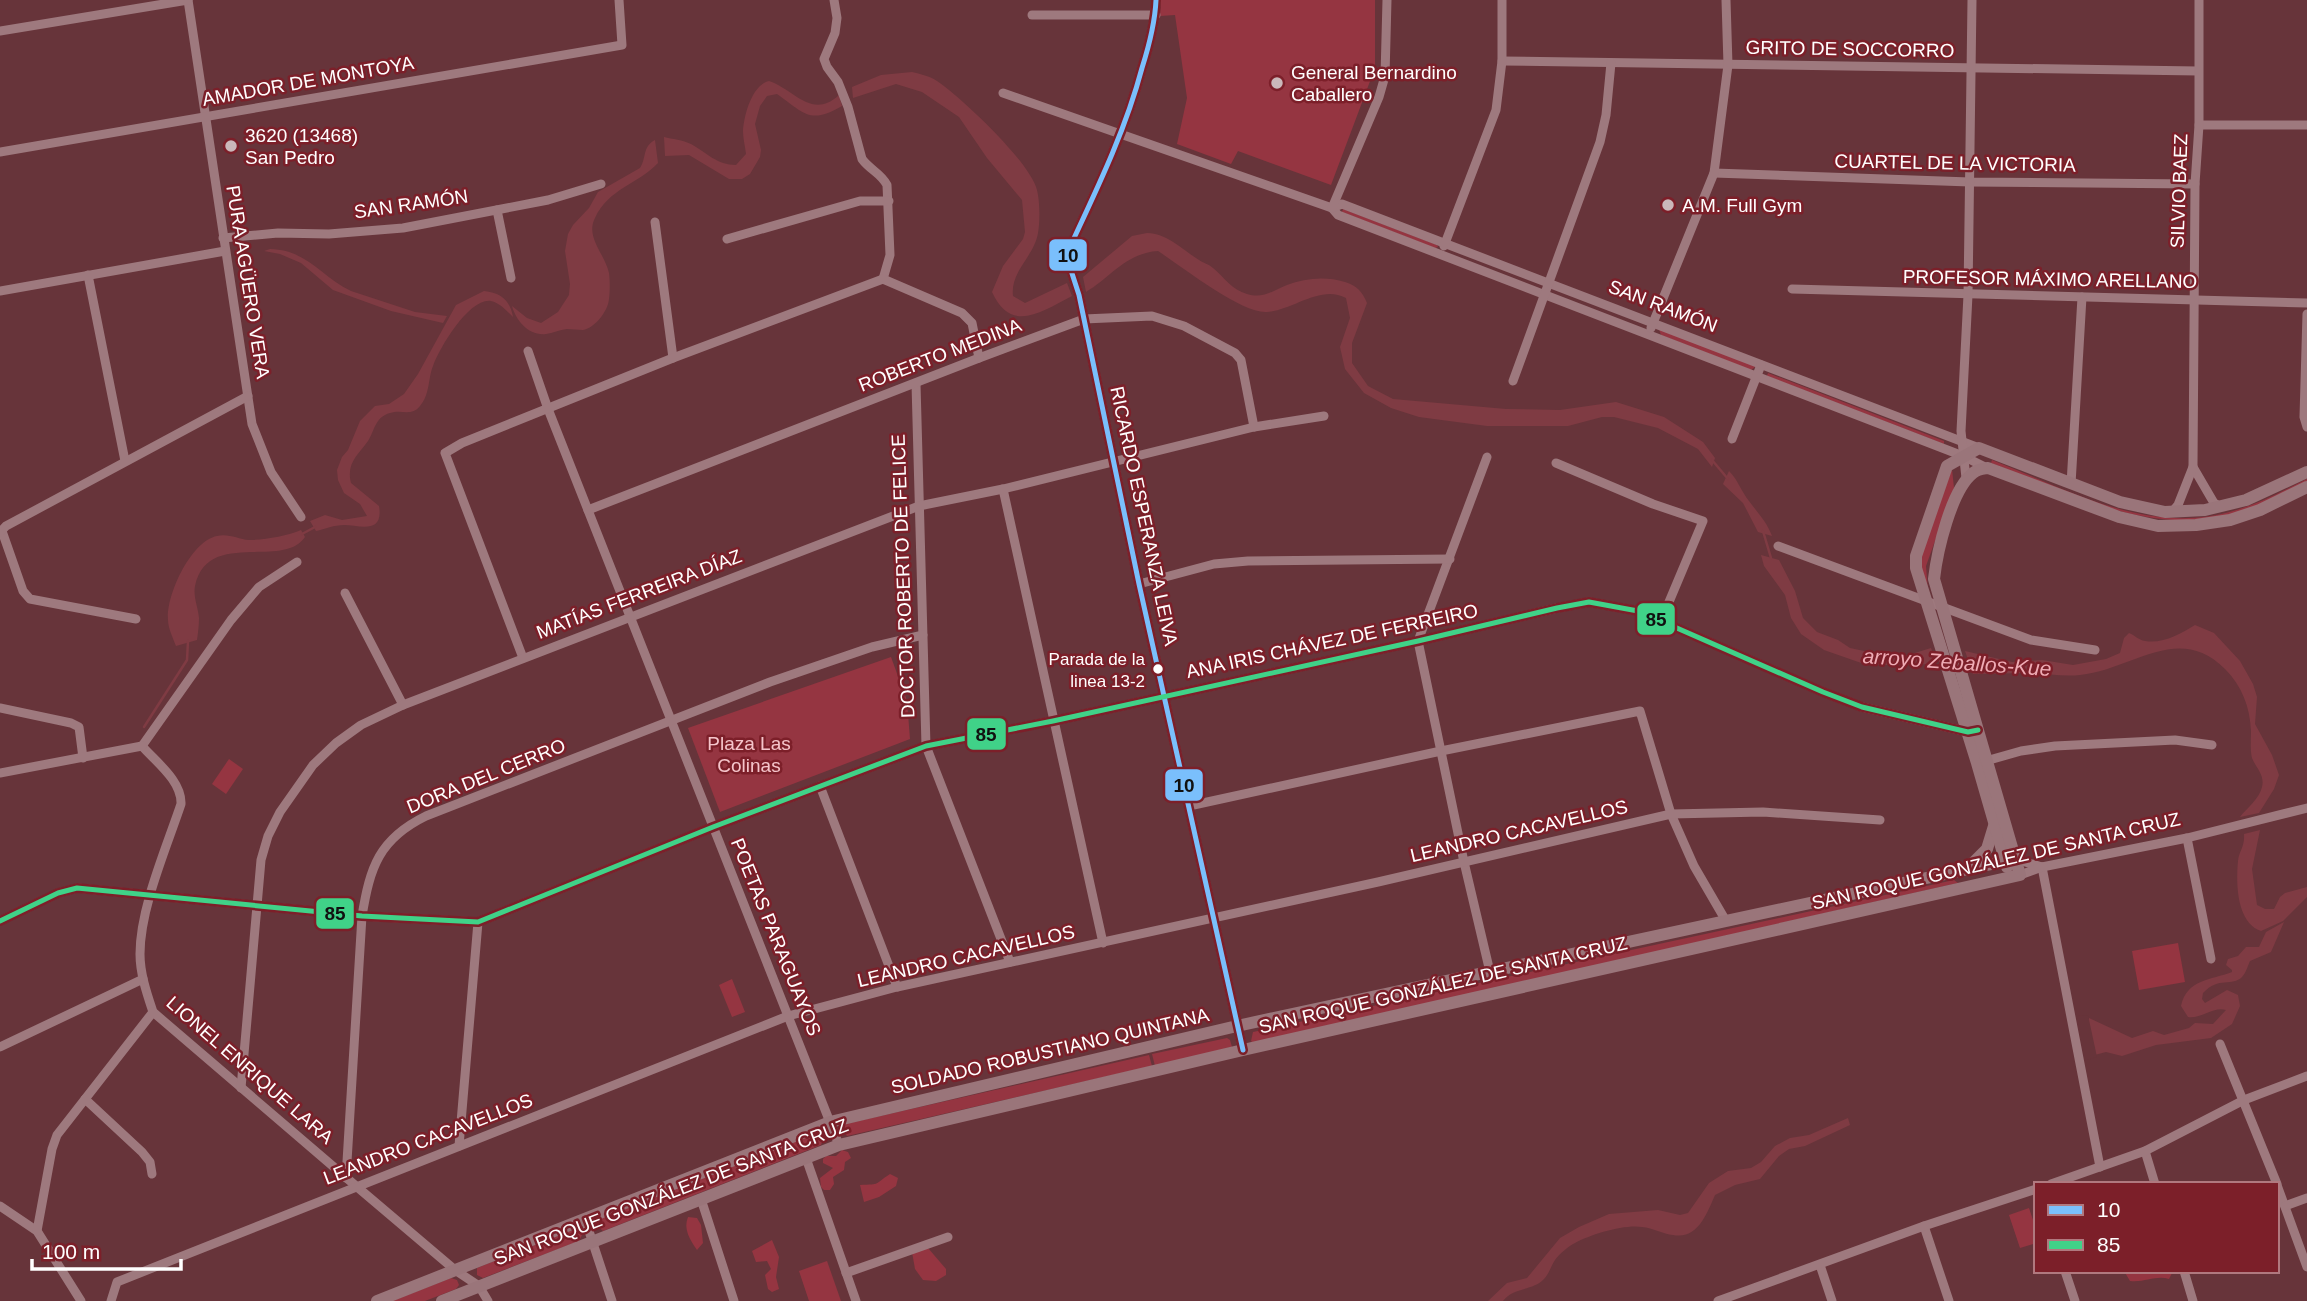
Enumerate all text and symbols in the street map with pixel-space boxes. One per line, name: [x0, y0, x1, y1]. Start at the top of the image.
street label: GRITO DE SOCCORRO: [1745, 37, 1955, 61]
street label: AMADOR DE MONTOYA: [200, 52, 416, 110]
place label: General Bernardino Caballero: [1291, 62, 1457, 105]
marker: General Bernardino Caballero: [1269, 75, 1285, 91]
place label: 3620 (13468) San Pedro: [245, 125, 358, 168]
street label: SILVIO BAEZ: [2167, 133, 2192, 249]
marker: 3620 (13468) San Pedro: [223, 138, 239, 154]
street label: CUARTEL DE LA VICTORIA: [1834, 150, 2076, 176]
street label: PURA AGÜERO VERA: [222, 184, 274, 380]
street label: SAN RAMÓN: [353, 186, 469, 222]
place label: A.M. Full Gym: [1682, 195, 1802, 216]
marker: A.M. Full Gym: [1660, 197, 1676, 213]
line badge: 10: [1048, 238, 1088, 272]
text: 10: [1057, 245, 1079, 266]
street label: PROFESOR MÁXIMO ARELLANO: [1903, 266, 2197, 292]
street label: SAN RAMÓN: [1606, 276, 1720, 336]
street label: ROBERTO MEDINA: [856, 314, 1025, 396]
street label: RICARDO ESPERANZA LEIVA: [1106, 384, 1182, 648]
street label: DOCTOR ROBERTO DE FELICE: [888, 434, 918, 718]
street label: MATÍAS FERREIRA DÍAZ: [533, 545, 745, 643]
street label: ANA IRIS CHÁVEZ DE FERREIRO: [1184, 600, 1480, 682]
line badge: 85: [1636, 602, 1676, 636]
text: 85: [1645, 609, 1667, 630]
water label: arroyo Zeballos-Kue: [1862, 644, 2052, 680]
place label: Parada de la linea 13-2: [1049, 650, 1146, 691]
marker: Parada de la linea 13-2: [1151, 662, 1165, 676]
line badge: 85: [966, 717, 1007, 751]
text: 85: [975, 724, 997, 745]
park label: Plaza Las Colinas: [707, 733, 791, 776]
street label: DORA DEL CERRO: [404, 735, 568, 817]
line badge: 10: [1164, 768, 1204, 802]
text: 10: [1173, 775, 1195, 796]
street label: LEANDRO CACAVELLOS: [1408, 796, 1630, 866]
street label: SAN ROQUE GONZÁLEZ DE SANTA CRUZ: [1810, 808, 2183, 914]
street label: POETAS PARAGUAYOS: [727, 835, 825, 1039]
line badge: 85: [315, 897, 355, 930]
text: 85: [324, 903, 346, 924]
street label: LEANDRO CACAVELLOS: [855, 921, 1077, 991]
street label: SAN ROQUE GONZÁLEZ DE SANTA CRUZ: [1257, 932, 1630, 1038]
street label: LIONEL ENRIQUE LARA: [162, 992, 338, 1148]
street label: SOLDADO ROBUSTIANO QUINTANA: [889, 1004, 1211, 1098]
street label: LEANDRO CACAVELLOS: [320, 1089, 536, 1189]
street label: SAN ROQUE GONZÁLEZ DE SANTA CRUZ: [491, 1114, 851, 1269]
legend: [2034, 1182, 2279, 1273]
text: 10: [2097, 1198, 2120, 1221]
scale bar: [32, 1228, 180, 1272]
text: 85: [2097, 1233, 2120, 1256]
text: 100 m: [42, 1240, 100, 1263]

